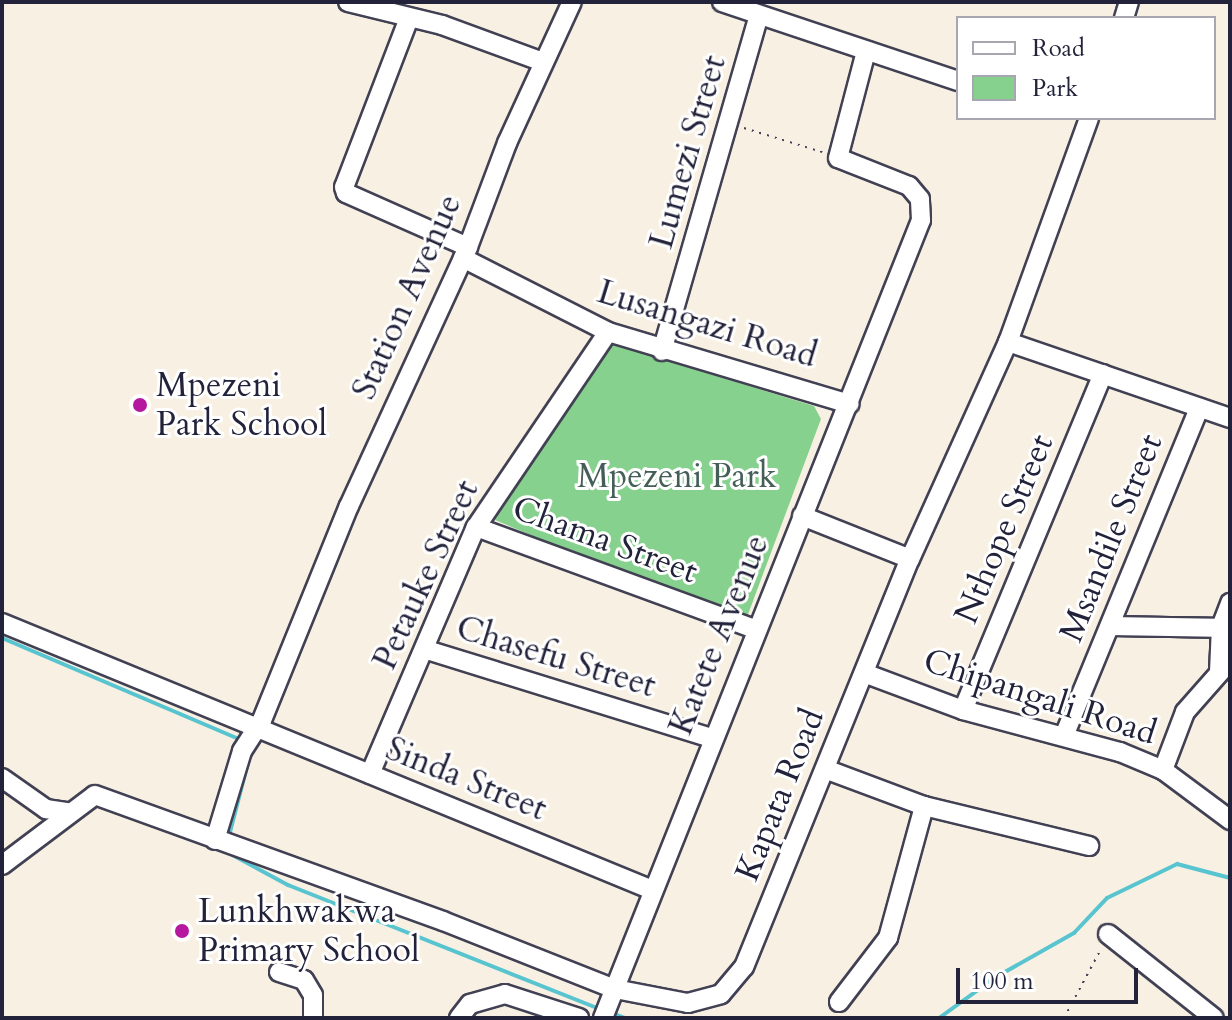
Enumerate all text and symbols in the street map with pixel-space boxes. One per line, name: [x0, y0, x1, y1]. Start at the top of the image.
legend: [956, 16, 1216, 120]
text: Road: [1032, 32, 1085, 65]
street label: Lumezi Street: [641, 51, 735, 253]
text: Park: [1032, 72, 1078, 105]
street label: Station Avenue: [344, 188, 470, 406]
street label: Lusangazi Road: [593, 271, 821, 377]
place label: Mpezeni Park School: [156, 365, 327, 444]
marker: Mpezeni Park School: [131, 396, 149, 414]
street label: Nthope Street: [946, 428, 1062, 630]
street label: Msandile Street: [1051, 428, 1171, 648]
park label: Mpezeni Park: [577, 457, 777, 497]
street label: Petauke Street: [364, 474, 488, 676]
street label: Chama Street: [507, 488, 703, 592]
street label: Katete Avenue: [660, 529, 778, 741]
street label: Chasefu Street: [451, 607, 661, 707]
street label: Chipangali Road: [919, 640, 1161, 754]
street label: Kapata Road: [727, 703, 833, 887]
street label: Sinda Street: [380, 728, 552, 830]
place label: Lunkhwakwa Primary School: [198, 891, 420, 970]
marker: Lunkhwakwa Primary School: [173, 922, 191, 940]
scale bar: [960, 952, 1142, 1002]
text: 100 m: [970, 965, 1034, 998]

